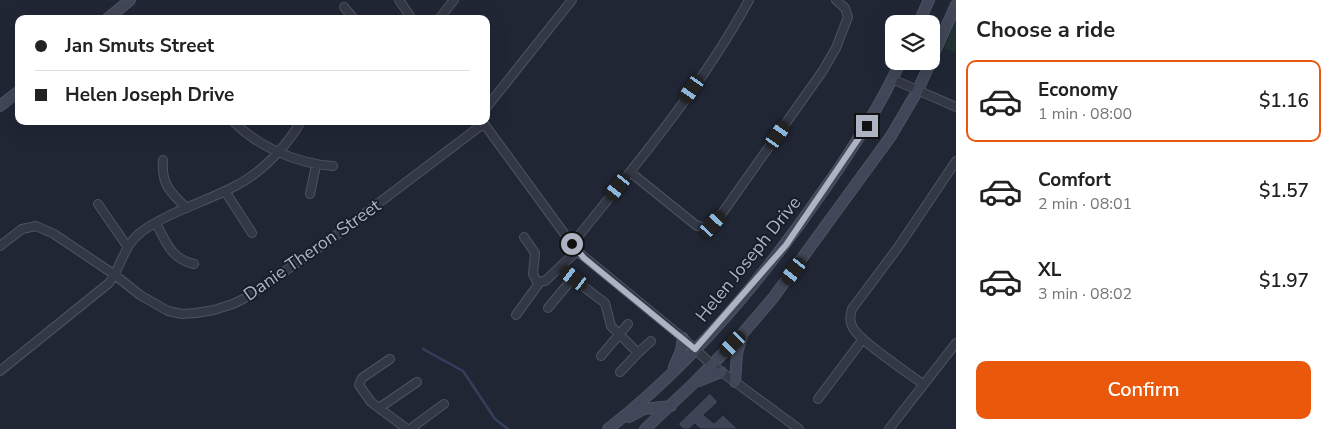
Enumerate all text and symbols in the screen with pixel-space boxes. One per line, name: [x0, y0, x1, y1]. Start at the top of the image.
map controls: [885, 15, 940, 70]
button: layers: [885, 15, 940, 70]
text: Choose a ride: [976, 15, 1115, 45]
text: Jan Smuts Street: [65, 33, 214, 59]
car: [677, 72, 706, 106]
text: Economy: [1038, 77, 1118, 103]
icon: car: [978, 79, 1023, 124]
text: Helen Joseph Drive: [65, 82, 234, 108]
text: $1.16: [1259, 88, 1309, 114]
text: 1 min · 08:00: [1038, 103, 1132, 125]
route end: [856, 115, 878, 137]
car: [763, 118, 792, 152]
text: Comfort: [1038, 167, 1111, 193]
icon: car: [978, 169, 1023, 214]
car: [602, 171, 633, 203]
text: $1.57: [1259, 178, 1309, 204]
street label: Helen Joseph Drive: [690, 191, 806, 327]
street label: Danie Theron Street: [239, 193, 386, 306]
text: 2 min · 08:01: [1038, 193, 1132, 215]
car: [697, 208, 728, 240]
route start: [561, 233, 583, 255]
car: [778, 255, 809, 287]
text: XL: [1038, 257, 1061, 283]
icon: car: [978, 259, 1023, 304]
car: [557, 263, 590, 293]
text: $1.97: [1259, 268, 1309, 294]
text: 3 min · 08:02: [1038, 283, 1132, 305]
car: [717, 328, 748, 360]
button: Confirm: [976, 361, 1311, 419]

